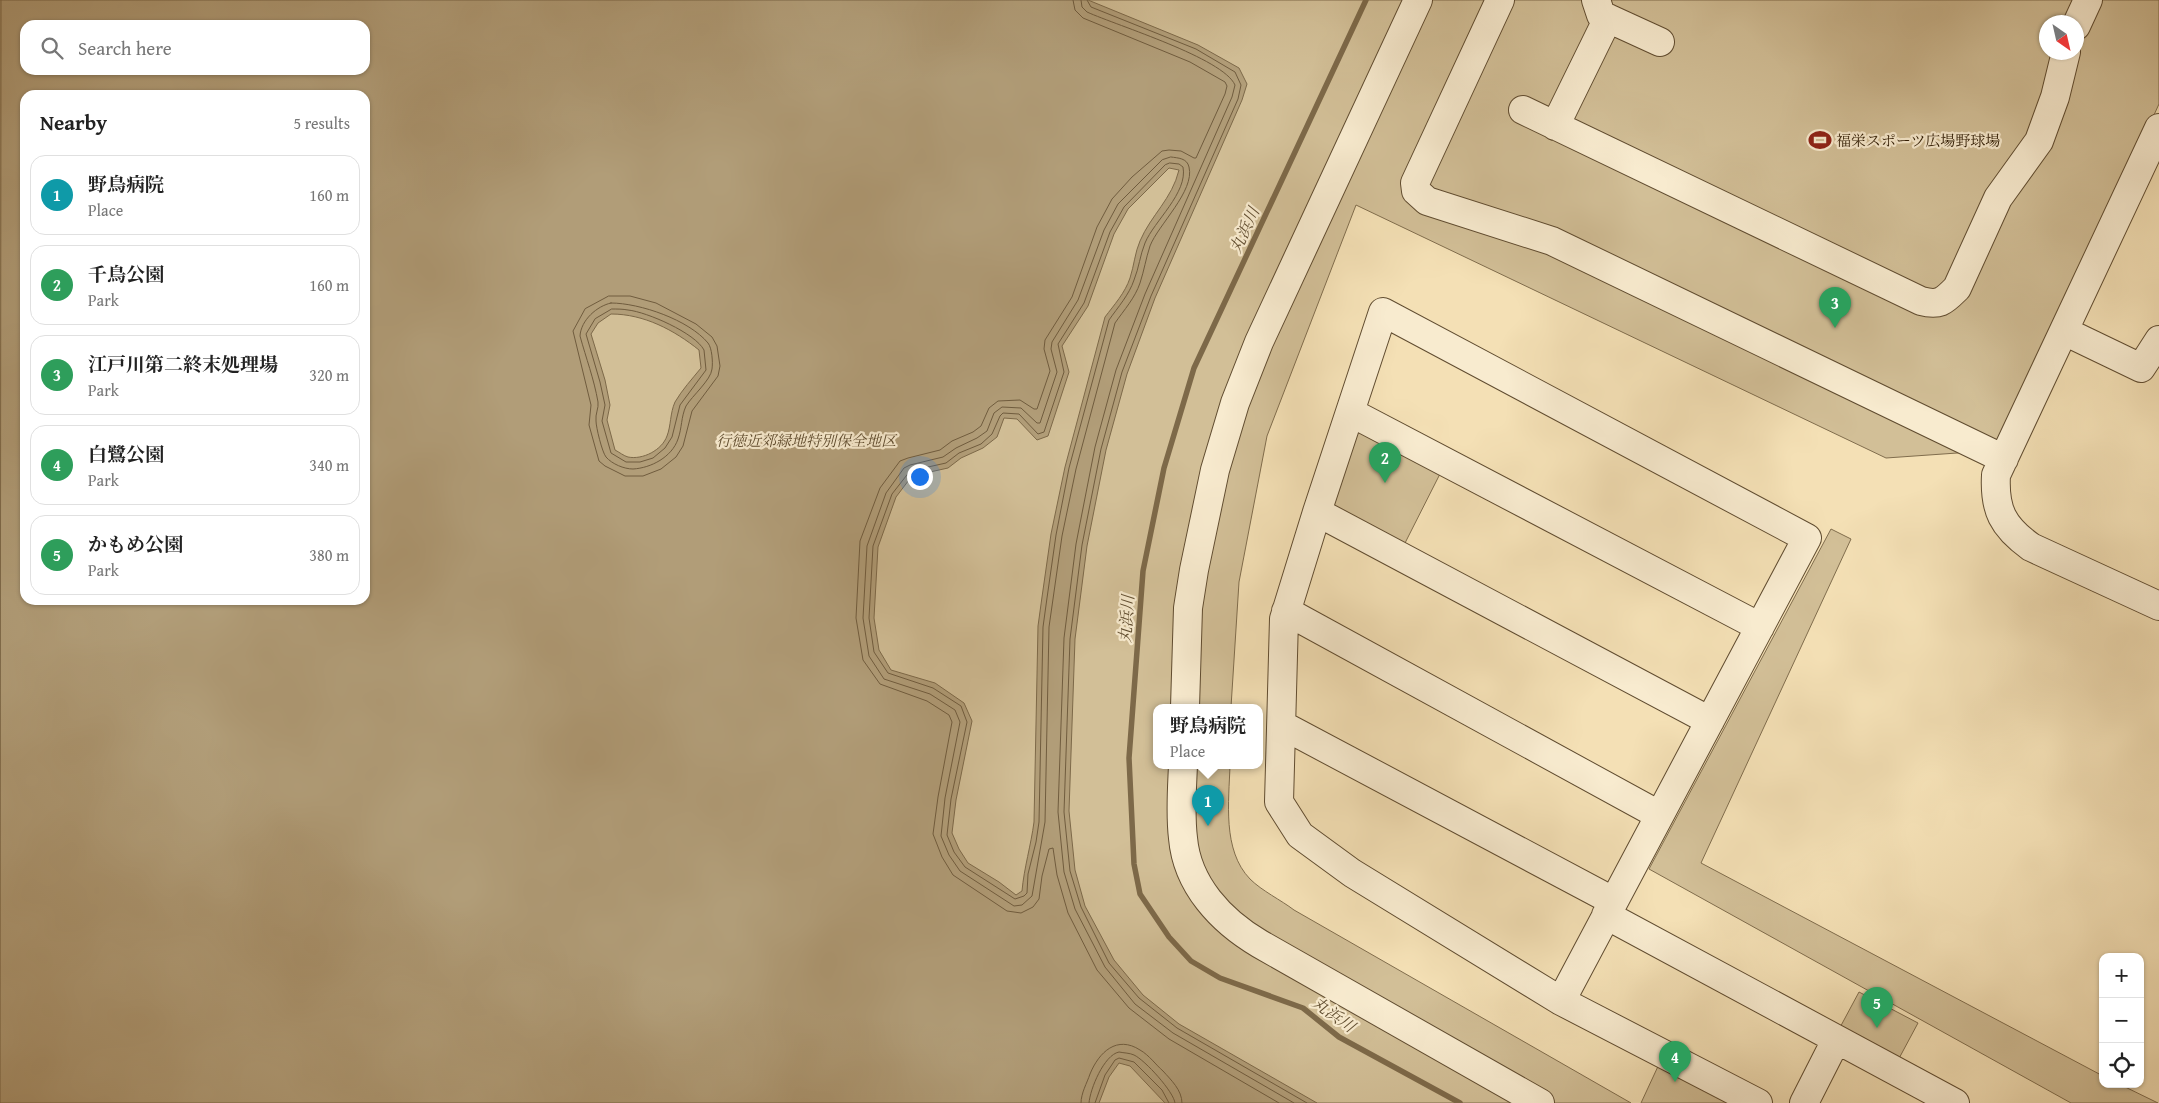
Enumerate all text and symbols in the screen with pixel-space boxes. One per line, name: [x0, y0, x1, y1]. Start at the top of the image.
north arrow: [2039, 15, 2084, 60]
search box: [20, 20, 370, 75]
icon: search: [38, 34, 66, 62]
text: Search here: [78, 34, 172, 62]
text: Nearby: [40, 107, 107, 138]
text: 5 results: [293, 111, 350, 135]
sports icon: 福栄スポーツ広場野球場: [1807, 127, 1833, 153]
place label: 福栄スポーツ広場野球場: [1836, 130, 2000, 151]
text: 野鳥病院: [88, 170, 164, 198]
text: 1: [53, 183, 61, 207]
text: 160 m: [309, 183, 349, 207]
text: Place: [88, 198, 123, 222]
water label: 丸浜川: [1223, 201, 1266, 257]
text: 千鳥公園: [88, 260, 164, 288]
text: 2: [53, 273, 61, 297]
text: 160 m: [309, 273, 349, 297]
pin: 3: [1819, 287, 1851, 328]
text: Park: [88, 288, 119, 312]
text: 江戸川第二終末処理場: [88, 350, 278, 378]
text: 3: [53, 363, 61, 387]
text: 320 m: [309, 363, 349, 387]
text: Park: [88, 378, 119, 402]
park label: 行徳近郊緑地特別保全地区: [716, 430, 898, 451]
text: 白鷺公園: [88, 440, 164, 468]
pin: 2: [1369, 442, 1401, 483]
text: 4: [53, 453, 61, 477]
text: 340 m: [309, 453, 349, 477]
your location: [907, 464, 933, 490]
text: Park: [88, 468, 119, 492]
text: かもめ公園: [88, 530, 183, 558]
text: 5: [53, 543, 61, 567]
text: 380 m: [309, 543, 349, 567]
text: Park: [88, 558, 119, 582]
water label: 丸浜川: [1112, 592, 1140, 644]
popup: [1153, 704, 1263, 769]
text: 野鳥病院: [1170, 711, 1246, 739]
text: Place: [1170, 739, 1205, 763]
pin: 1: [1192, 785, 1224, 826]
map controls: [2099, 953, 2144, 1088]
button: +: [2099, 953, 2144, 998]
pin: 5: [1861, 987, 1893, 1028]
water label: 丸浜川: [1308, 990, 1362, 1039]
button: −: [2099, 998, 2144, 1043]
pin: 4: [1659, 1041, 1691, 1082]
button: locate: [2099, 1043, 2144, 1088]

